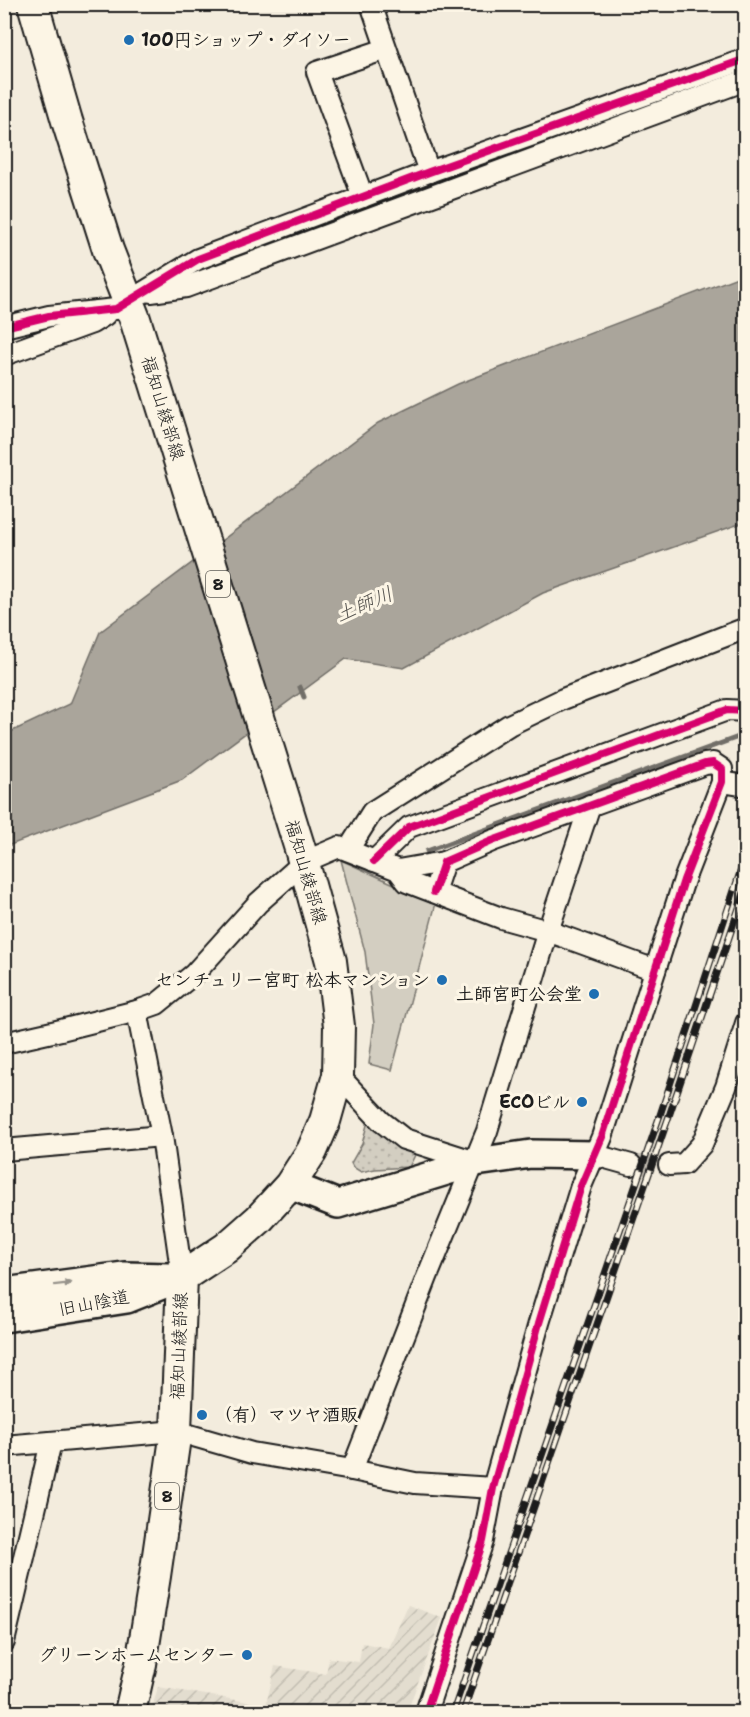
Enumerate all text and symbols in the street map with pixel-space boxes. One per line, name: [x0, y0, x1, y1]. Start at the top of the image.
place label: 100円ショップ・ダイソー: [141, 28, 351, 52]
marker: 100円ショップ・ダイソー: [122, 33, 136, 47]
street label: 福知山綾部線: [136, 353, 190, 463]
road number: 8: [206, 571, 230, 597]
water label: 土師川: [331, 580, 397, 628]
street label: 福知山綾部線: [280, 817, 332, 927]
place label: センチュリー宮町 松本マンション: [156, 968, 430, 992]
marker: センチュリー宮町 松本マンション: [435, 973, 449, 987]
place label: 土師宮町公会堂: [456, 982, 582, 1006]
marker: 土師宮町公会堂: [587, 987, 601, 1001]
place label: ECOビル: [499, 1090, 570, 1114]
marker: ECOビル: [575, 1095, 589, 1109]
one-way arrow: [53, 1280, 72, 1289]
street label: 旧山陰道: [56, 1284, 132, 1322]
street label: 福知山綾部線: [165, 1292, 193, 1400]
place label: （有）マツヤ酒販: [214, 1403, 358, 1427]
marker: （有）マツヤ酒販: [195, 1408, 209, 1422]
road number: 8: [155, 1483, 179, 1509]
place label: グリーンホームセンター: [39, 1643, 235, 1667]
marker: グリーンホームセンター: [240, 1648, 254, 1662]

